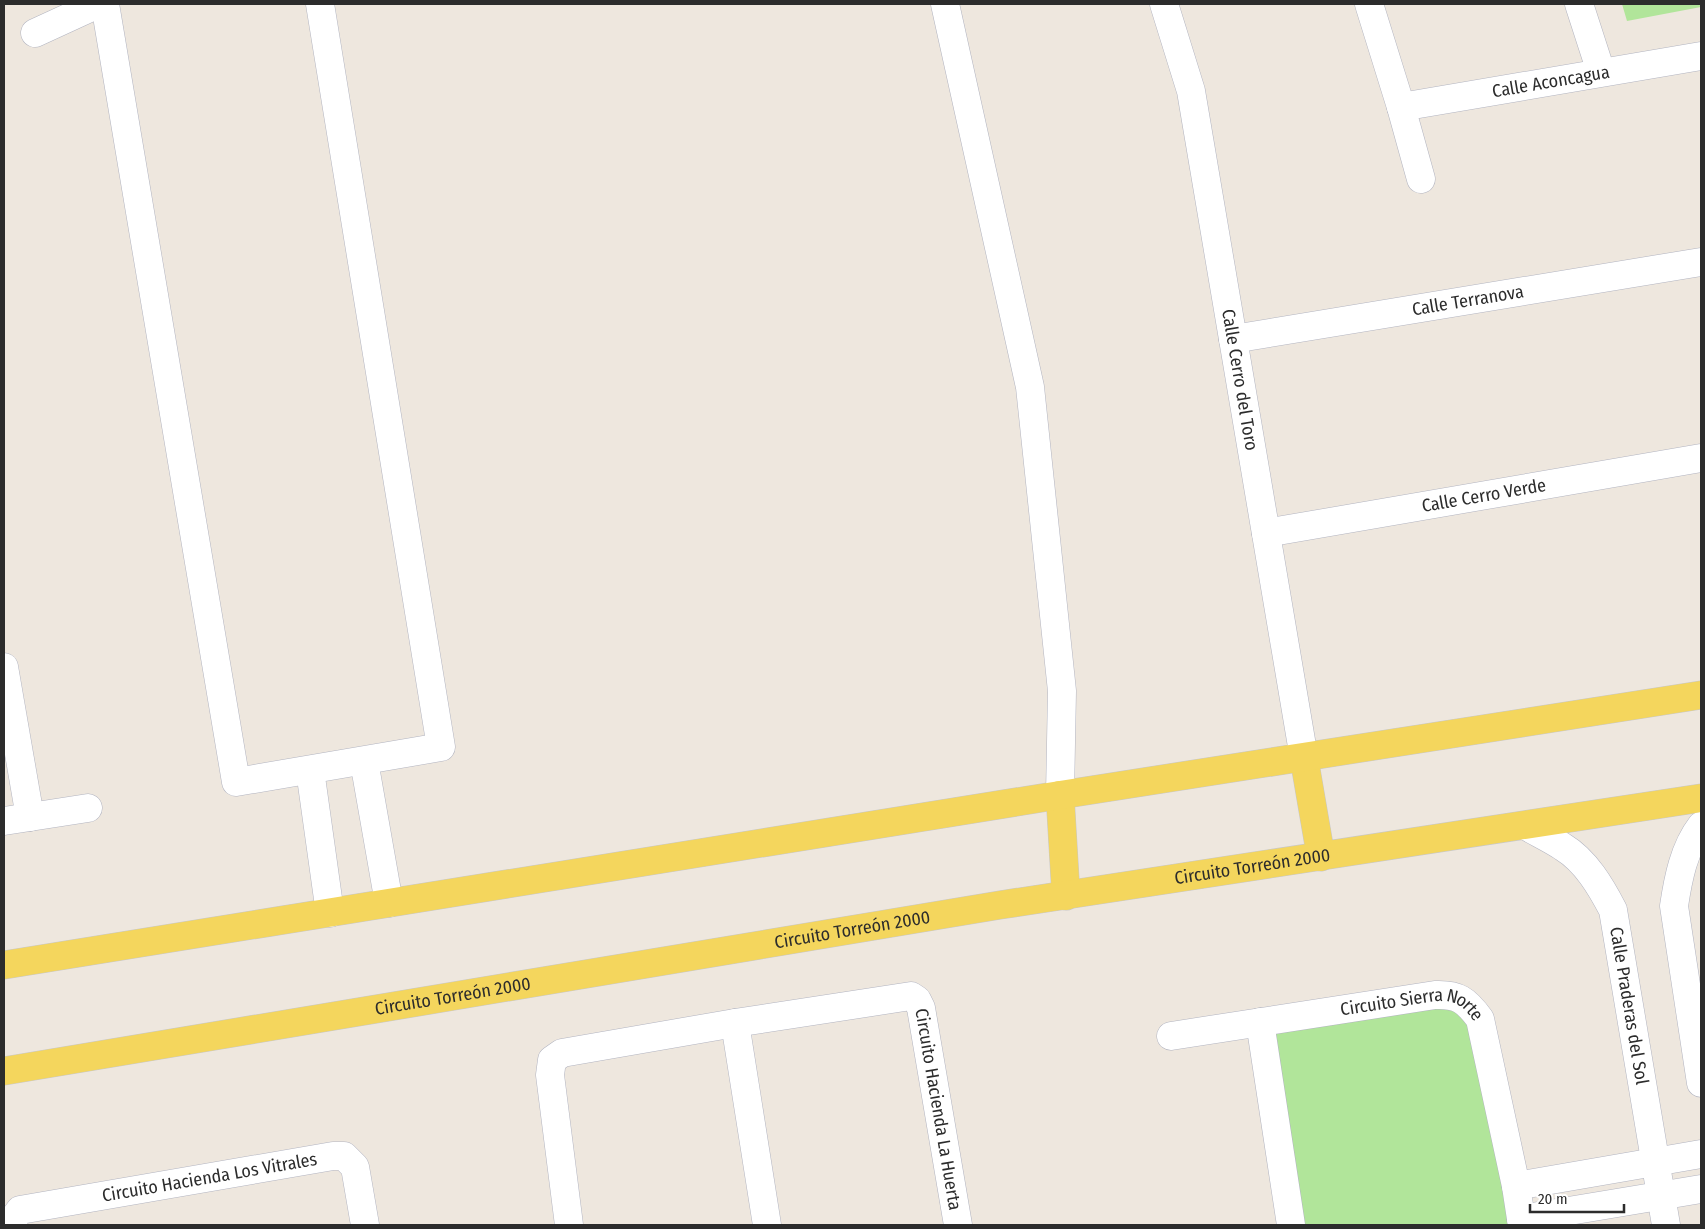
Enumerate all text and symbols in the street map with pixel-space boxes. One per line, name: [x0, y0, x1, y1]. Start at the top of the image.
street label: Calle Aconcagua: [1490, 61, 1611, 102]
street label: Calle Terranova: [1410, 280, 1525, 320]
street label: Calle Cerro del Toro: [1217, 307, 1263, 452]
street label: Calle Cerro Verde: [1420, 474, 1548, 517]
street label: Circuito Torreón 2000: [1173, 844, 1332, 889]
street label: Circuito Torreón 2000: [773, 906, 932, 953]
street label: Calle Praderas del Sol: [1605, 925, 1653, 1086]
street label: Circuito Torreón 2000: [373, 972, 532, 1020]
street label: Circuito Sierra Norte: [1339, 984, 1488, 1025]
street label: Circuito Hacienda La Huerta: [910, 1007, 966, 1212]
street label: Circuito Hacienda Los Vitrales: [100, 1148, 319, 1207]
scale bar: [1530, 1182, 1624, 1214]
text: 20 m: [1538, 1190, 1568, 1208]

